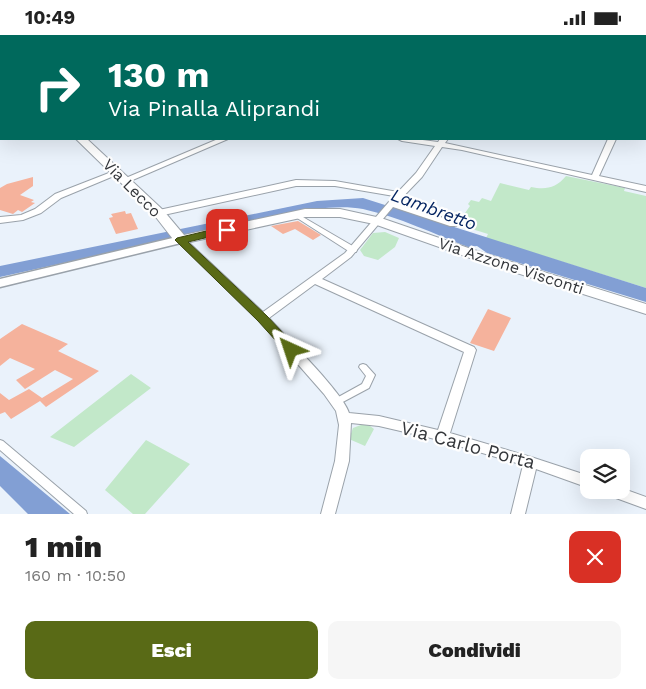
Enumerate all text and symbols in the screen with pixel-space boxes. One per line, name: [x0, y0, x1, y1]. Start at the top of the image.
text: 10:49: [25, 6, 75, 29]
text: 130 m: [108, 54, 209, 96]
icon: right: [25, 55, 90, 120]
text: Via Pinalla Aliprandi: [108, 96, 320, 121]
street label: Via Lecco: [99, 155, 165, 221]
water label: Lambretto: [388, 184, 480, 234]
pin: [206, 209, 248, 251]
icon: arrive: [213, 216, 241, 244]
street label: Via Azzone Visconti: [436, 234, 586, 298]
position arrow: [264, 323, 316, 375]
street label: Via Carlo Porta: [398, 416, 538, 474]
map controls: [580, 449, 630, 499]
button: layers: [580, 449, 630, 499]
text: 1 min: [25, 529, 102, 564]
button: close: [569, 531, 621, 583]
text: 160 m · 10:50: [25, 566, 126, 585]
button: Esci: [25, 621, 318, 679]
button: Condividi: [328, 621, 621, 679]

